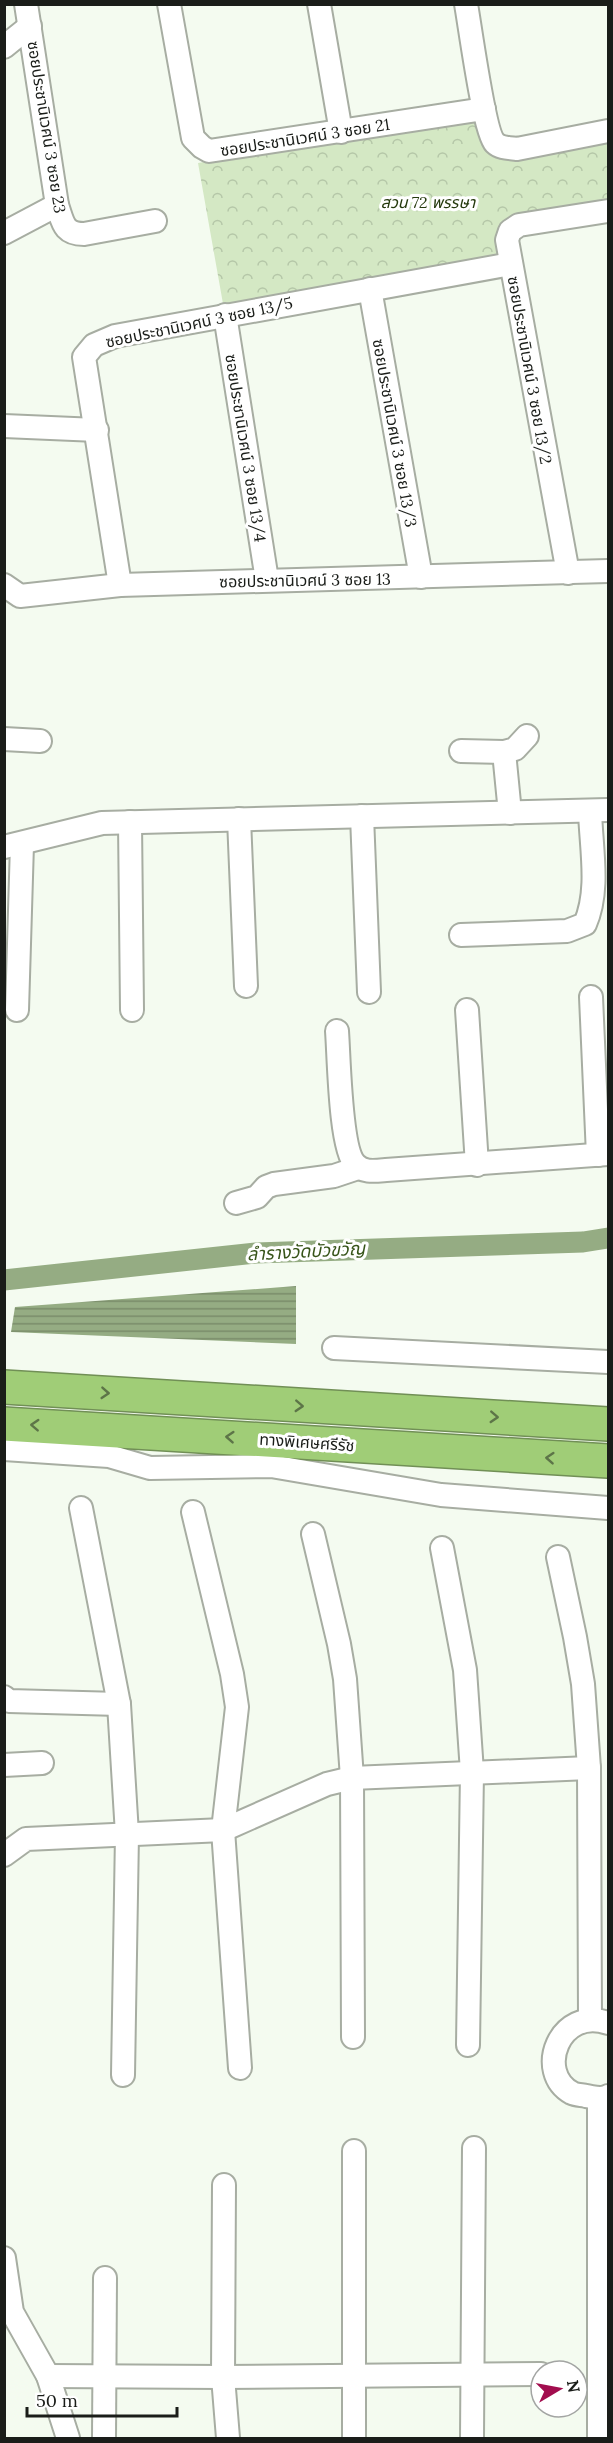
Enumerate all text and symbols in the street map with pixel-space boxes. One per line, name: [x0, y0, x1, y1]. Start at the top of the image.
street label: ซอยประชานิเวศน์ 3 ซอย 23: [23, 39, 71, 215]
street label: ซอยประชานิเวศน์ 3 ซอย 21: [219, 114, 391, 160]
park label: สวน 72 พรรษา: [381, 192, 477, 212]
street label: ซอยประชานิเวศน์ 3 ซอย 13/2: [503, 274, 556, 466]
street label: ซอยประชานิเวศน์ 3 ซอย 13/5: [104, 292, 295, 353]
street label: ซอยประชานิเวศน์ 3 ซอย 13/3: [368, 337, 421, 529]
street label: ซอยประชานิเวศน์ 3 ซอย 13/4: [220, 353, 271, 544]
street label: ซอยประชานิเวศน์ 3 ซอย 13: [219, 569, 391, 591]
water label: ลำรางวัดบัวขวัญ: [246, 1236, 367, 1266]
one-way arrow: [100, 1386, 109, 1399]
one-way arrow: [295, 1400, 304, 1413]
one-way arrow: [490, 1411, 499, 1424]
one-way arrow: [31, 1419, 40, 1432]
street label: ทางพิเศษศรีรัช: [259, 1429, 355, 1455]
one-way arrow: [225, 1431, 234, 1444]
one-way arrow: [546, 1452, 555, 1465]
north arrow: [529, 2359, 589, 2419]
text: N: [563, 2379, 585, 2394]
scale bar: [27, 2380, 177, 2418]
text: 50 m: [36, 2389, 78, 2412]

